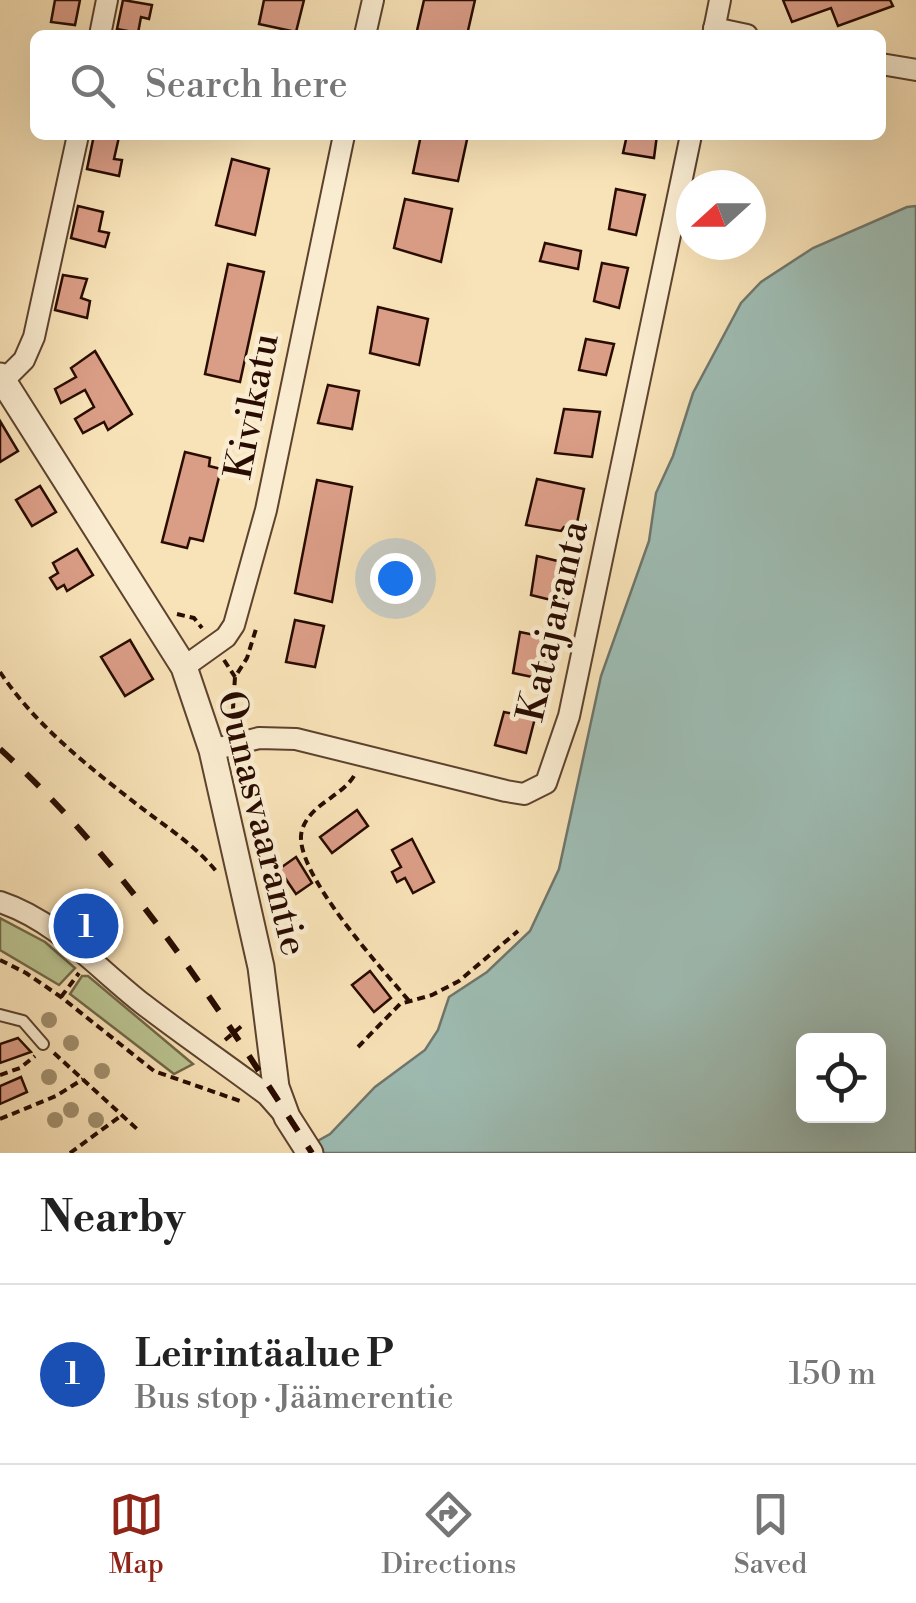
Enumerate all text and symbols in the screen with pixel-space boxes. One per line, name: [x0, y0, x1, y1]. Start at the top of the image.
search box: [30, 30, 886, 140]
icon: search: [65, 58, 120, 113]
text: Search here: [145, 62, 348, 109]
north arrow: [676, 170, 766, 260]
street label: Kivikatu: [215, 329, 290, 483]
street label: Katajaranta: [508, 516, 600, 726]
your location: [370, 553, 421, 604]
street label: Ounasvaarantie: [206, 686, 317, 961]
pin: 1: [54, 888, 118, 964]
map controls: [796, 1033, 886, 1123]
button: locate: [796, 1033, 886, 1123]
text: Nearby: [40, 1192, 185, 1245]
text: Leirintäalue P: [135, 1331, 393, 1378]
text: 1: [65, 1354, 80, 1394]
text: 150 m: [789, 1354, 876, 1394]
text: Bus stop · Jäämerentie: [135, 1378, 454, 1418]
tab: Map: [109, 1487, 164, 1582]
tab: Directions: [381, 1487, 516, 1582]
tab: Saved: [734, 1487, 807, 1582]

